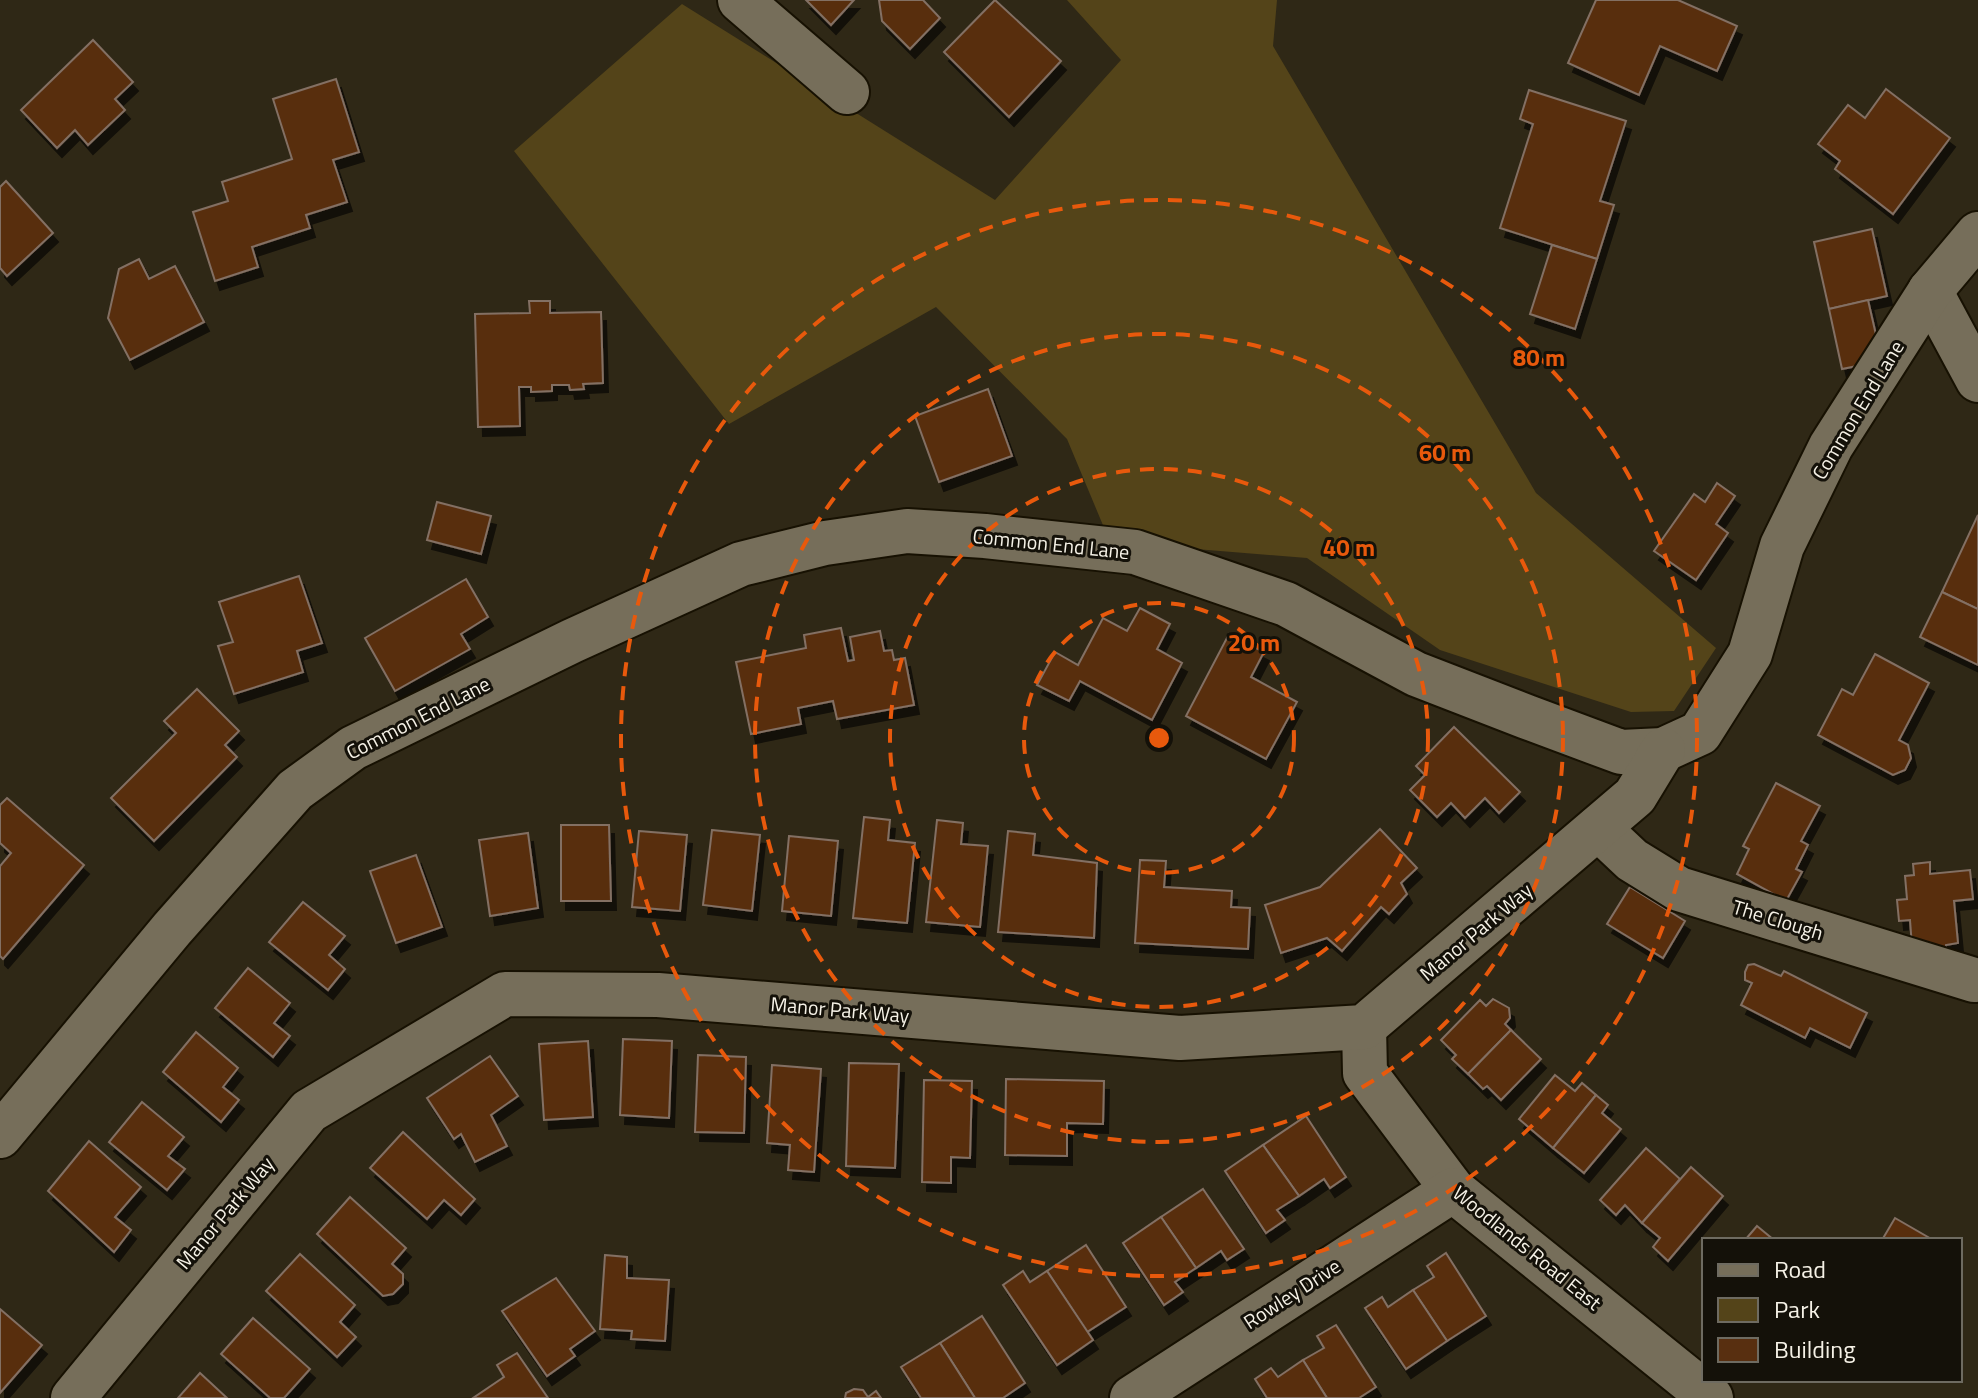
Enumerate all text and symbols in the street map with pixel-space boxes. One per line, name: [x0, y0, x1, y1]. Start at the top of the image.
street label: Common End Lane: [1804, 334, 1911, 485]
text: 80 m: [1513, 339, 1565, 375]
text: 60 m: [1419, 434, 1471, 470]
street label: Common End Lane: [971, 520, 1131, 567]
text: 40 m: [1323, 529, 1375, 565]
text: 20 m: [1228, 624, 1280, 660]
street label: Common End Lane: [341, 668, 495, 767]
centre of rings: [1145, 724, 1173, 752]
street label: Manor Park Way: [1412, 875, 1539, 988]
street label: The Clough: [1729, 891, 1827, 948]
street label: Manor Park Way: [769, 988, 911, 1031]
street label: Manor Park Way: [168, 1149, 281, 1276]
street label: Woodlands Road East: [1446, 1178, 1608, 1317]
legend: [1702, 1238, 1962, 1382]
street label: Rowley Drive: [1237, 1251, 1346, 1337]
text: Road: [1774, 1251, 1826, 1287]
text: Park: [1774, 1291, 1820, 1327]
text: Building: [1774, 1331, 1856, 1367]

